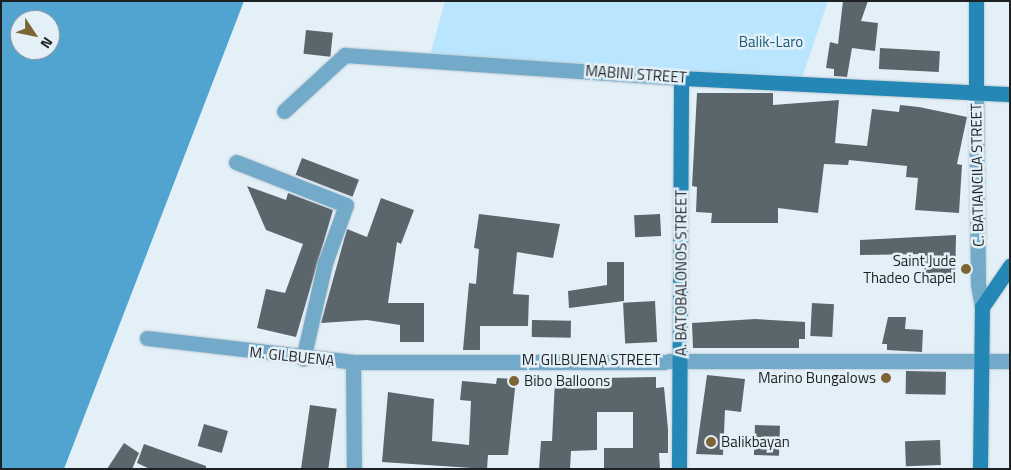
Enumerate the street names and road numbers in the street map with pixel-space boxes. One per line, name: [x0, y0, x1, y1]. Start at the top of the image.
street label: MABINI STREET: [585, 61, 687, 87]
street label: C. BATIANCILA STREET: [967, 103, 987, 247]
street label: A. BATOBALONOS STREET: [672, 190, 690, 356]
street label: M. GILBUENA: [249, 343, 335, 369]
street label: M. GILBUENA STREET: [522, 351, 660, 369]

